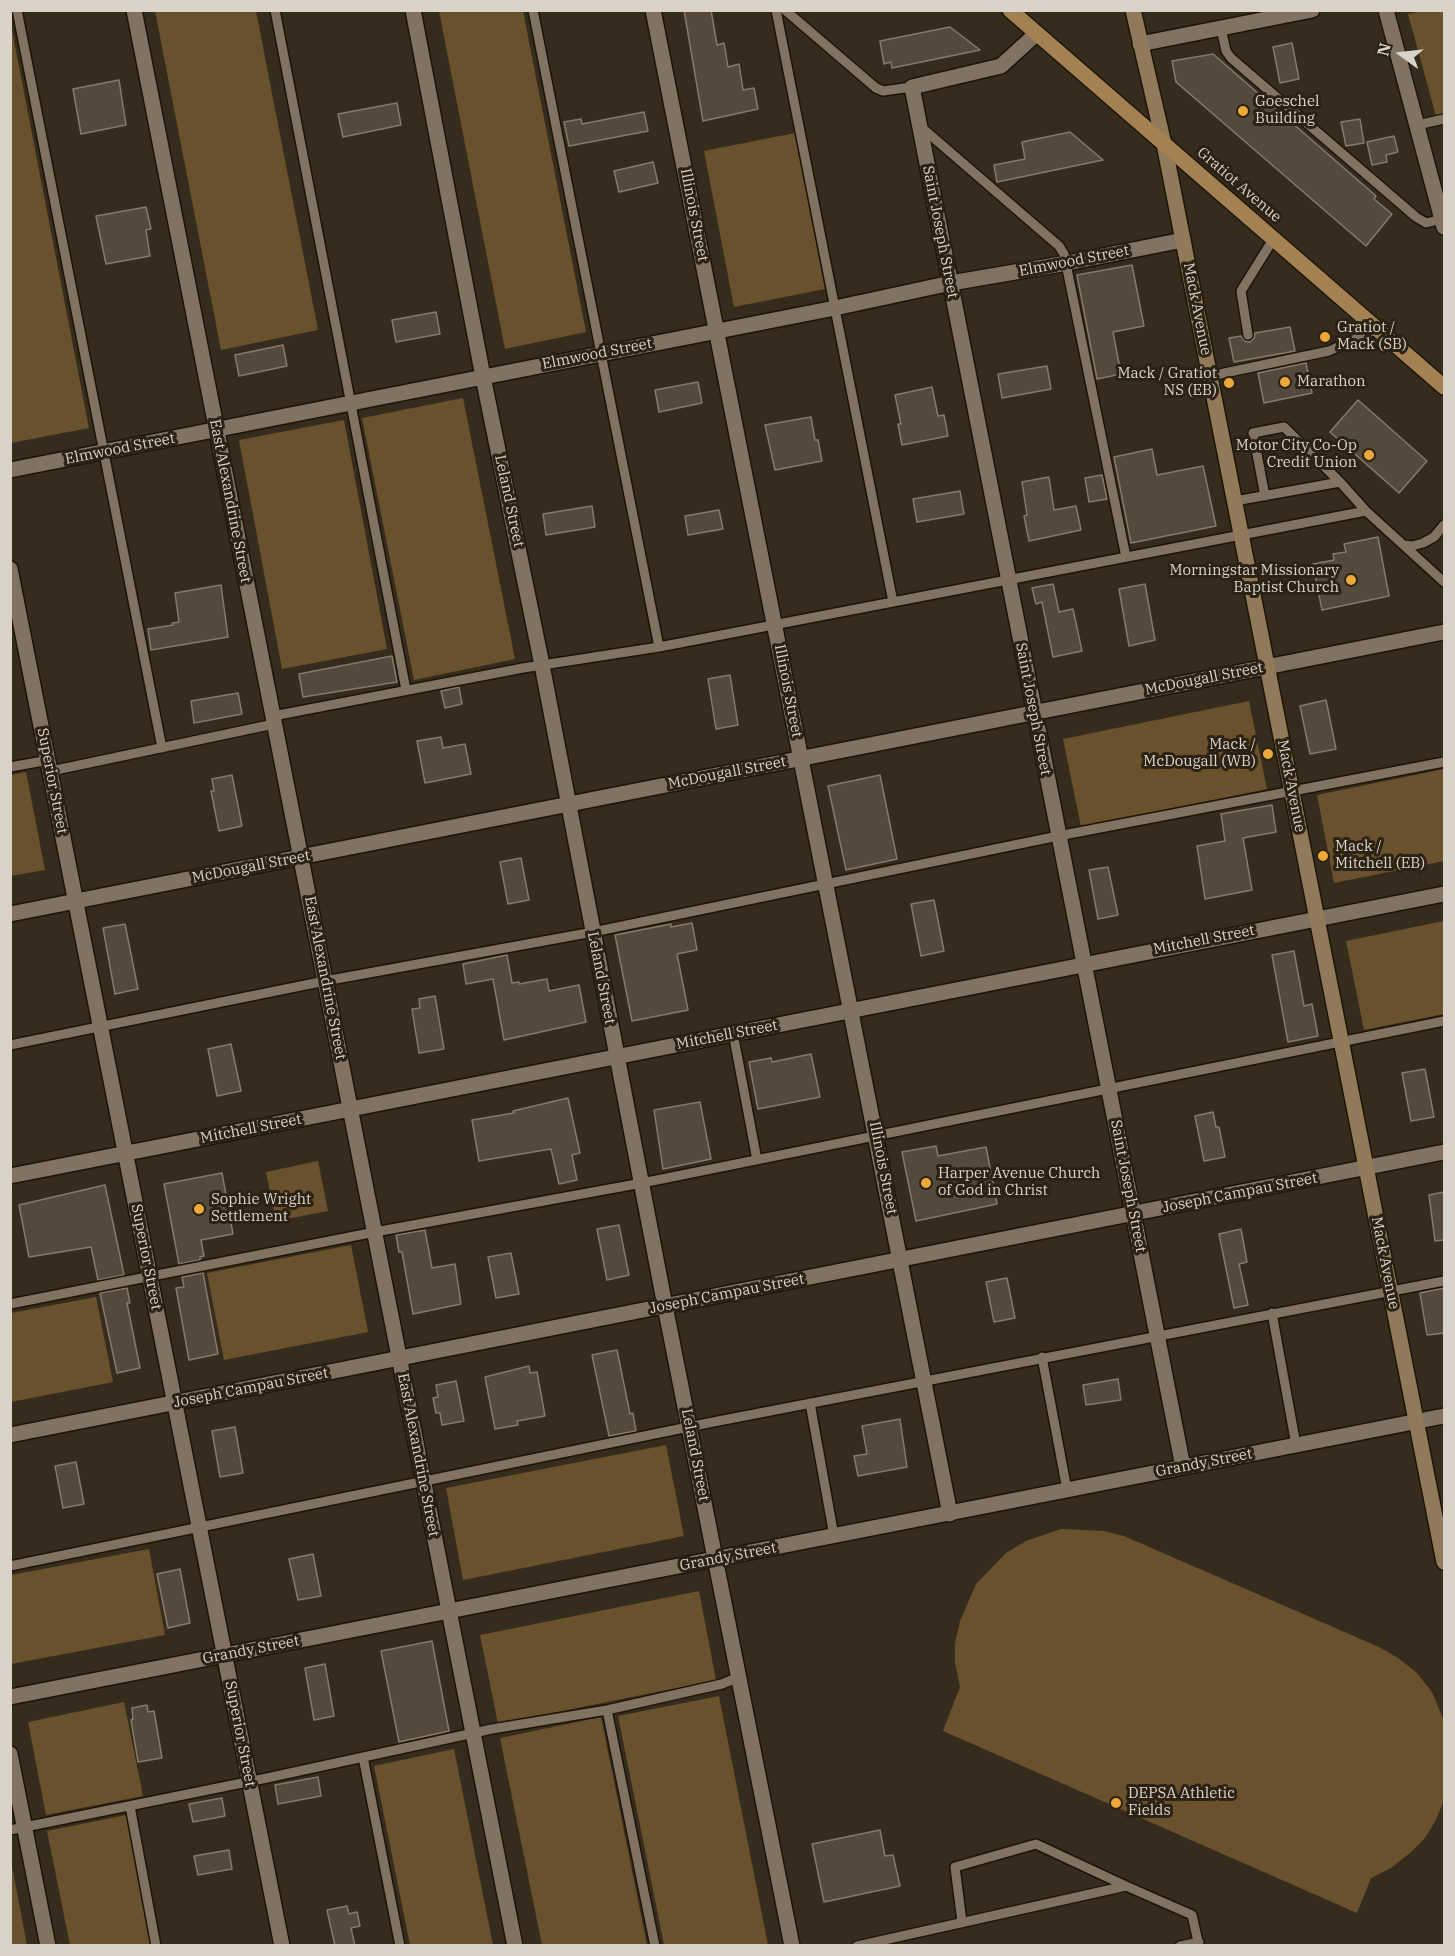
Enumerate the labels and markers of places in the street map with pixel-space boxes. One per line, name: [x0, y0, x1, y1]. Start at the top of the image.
place label: Goeschel Building: [1255, 93, 1319, 128]
marker: Goeschel Building: [1236, 104, 1250, 118]
place label: Gratiot / Mack (SB): [1337, 319, 1407, 354]
marker: Gratiot / Mack (SB): [1318, 330, 1332, 344]
place label: Mack / Gratiot NS (EB): [1118, 365, 1217, 400]
place label: Marathon: [1297, 373, 1366, 391]
marker: Marathon: [1278, 375, 1292, 389]
marker: Mack / Gratiot NS (EB): [1222, 376, 1236, 390]
place label: Motor City Co-Op Credit Union: [1236, 437, 1357, 472]
marker: Motor City Co-Op Credit Union: [1362, 448, 1376, 462]
place label: Morningstar Missionary Baptist Church: [1170, 562, 1339, 597]
marker: Morningstar Missionary Baptist Church: [1344, 573, 1358, 587]
place label: Mack / McDougall (WB): [1143, 736, 1256, 771]
marker: Mack / McDougall (WB): [1261, 747, 1275, 761]
place label: Mack / Mitchell (EB): [1335, 838, 1425, 873]
marker: Mack / Mitchell (EB): [1316, 849, 1330, 863]
place label: Harper Avenue Church of God in Christ: [938, 1165, 1100, 1200]
marker: Harper Avenue Church of God in Christ: [919, 1176, 933, 1190]
place label: Sophie Wright Settlement: [211, 1191, 311, 1226]
marker: Sophie Wright Settlement: [192, 1202, 206, 1216]
place label: DEPSA Athletic Fields: [1128, 1785, 1235, 1820]
marker: DEPSA Athletic Fields: [1109, 1796, 1123, 1810]

